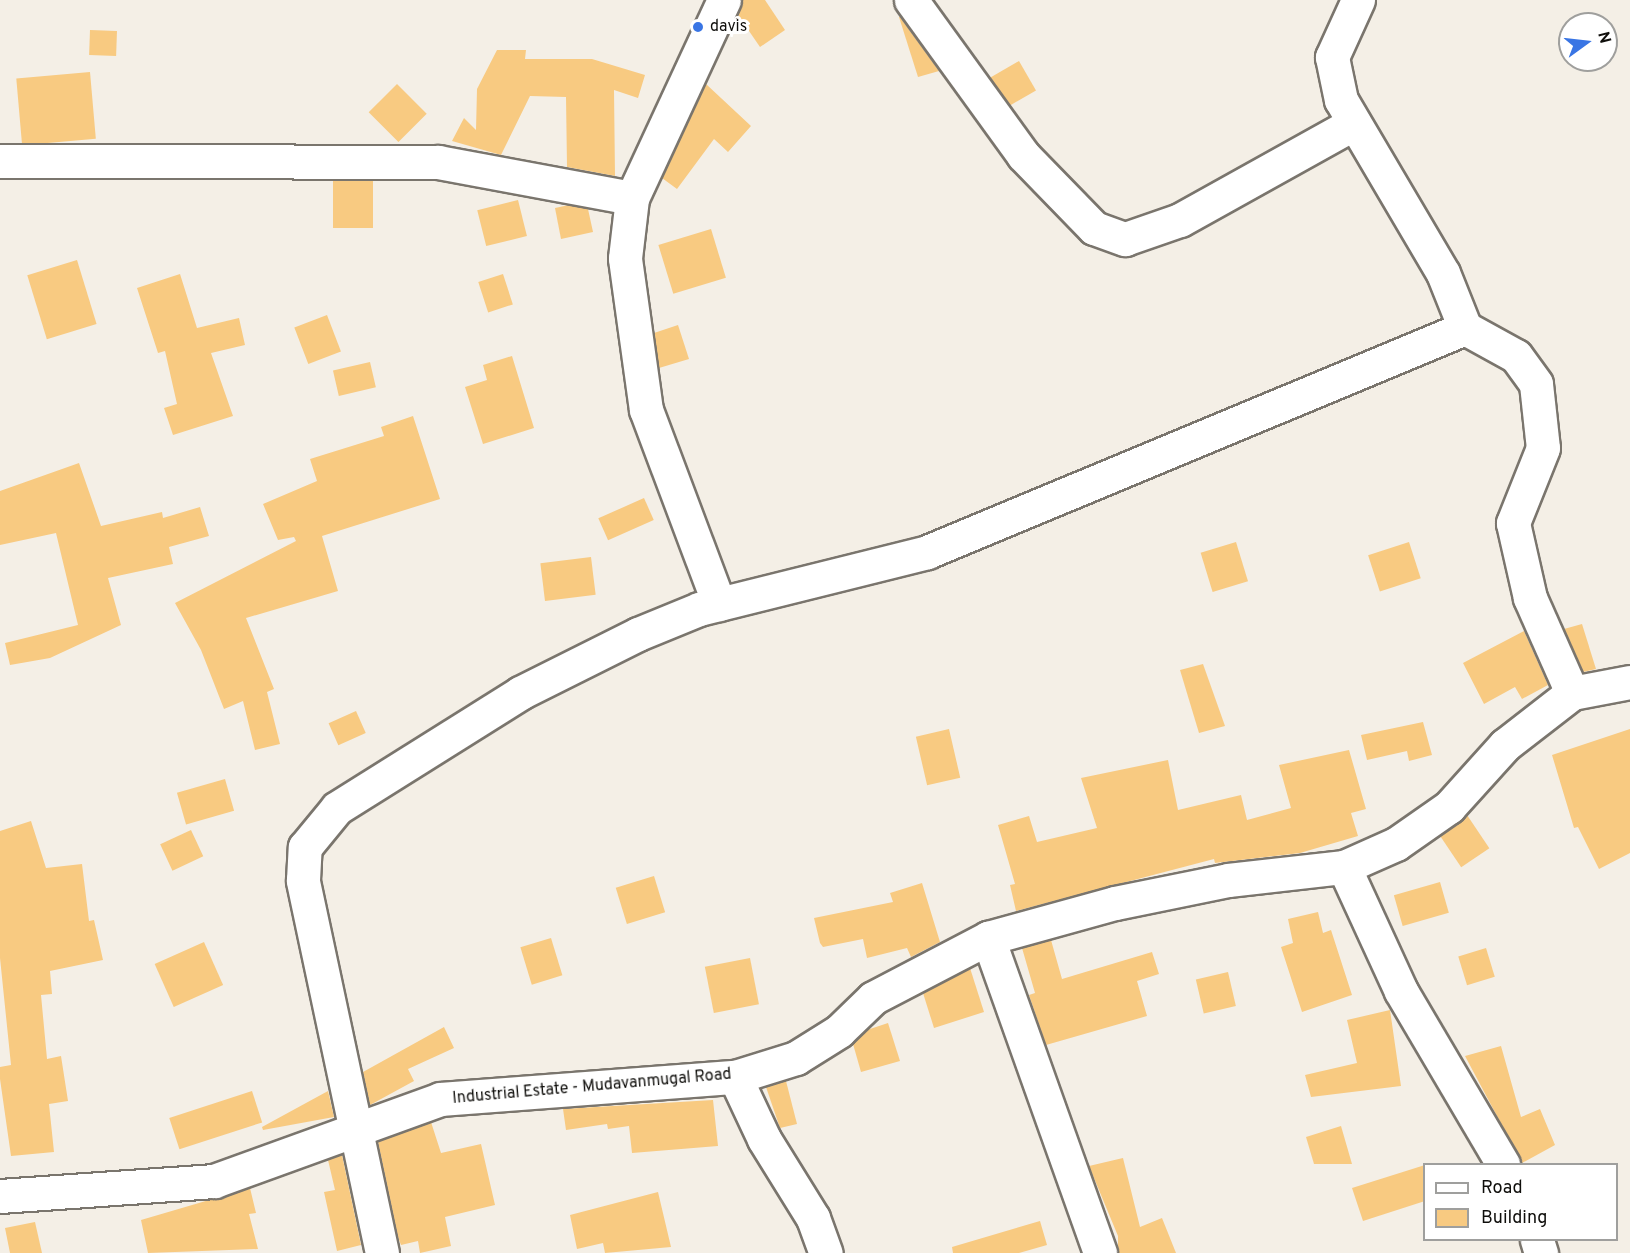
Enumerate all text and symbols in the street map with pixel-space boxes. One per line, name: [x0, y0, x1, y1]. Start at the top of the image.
north arrow: [1558, 12, 1618, 72]
place label: davis: [710, 17, 747, 37]
marker: davis: [691, 20, 705, 34]
text: N: [1592, 30, 1615, 46]
street label: Industrial Estate - Mudavanmugal Road: [452, 1065, 732, 1109]
legend: [1423, 1163, 1618, 1241]
text: Road: [1481, 1177, 1523, 1200]
text: Building: [1481, 1207, 1547, 1230]

